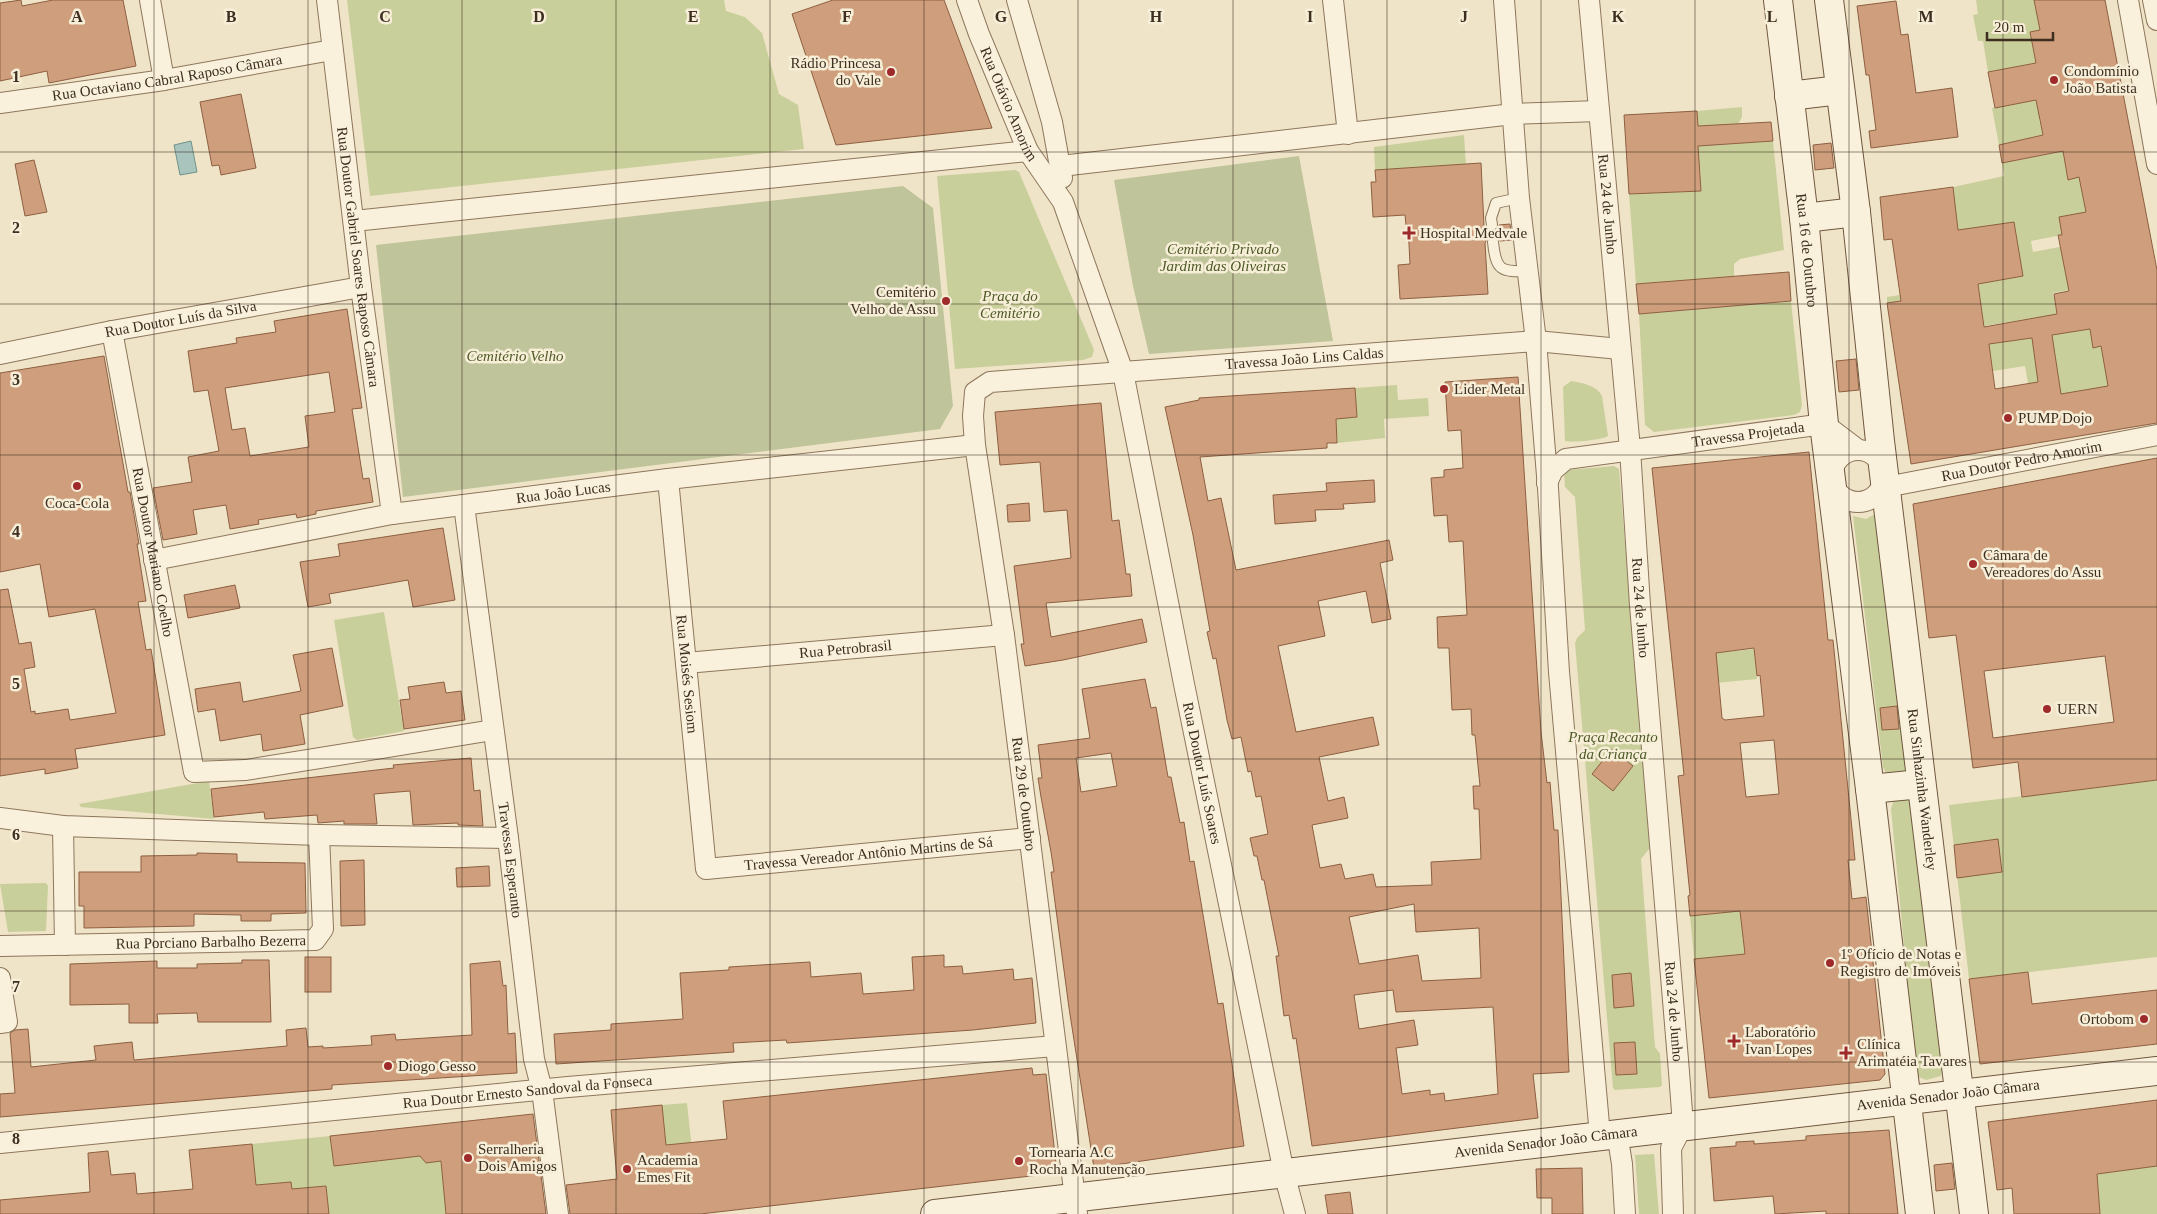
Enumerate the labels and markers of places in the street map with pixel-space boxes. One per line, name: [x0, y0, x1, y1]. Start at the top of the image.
place label: Rádio Princesa do Vale: [791, 55, 881, 88]
place label: Condomínio João Batista: [2064, 63, 2139, 96]
marker: Rádio Princesa do Vale: [885, 66, 897, 78]
marker: Condomínio João Batista: [2048, 74, 2060, 86]
place label: Hospital Medvale: [1420, 225, 1527, 241]
marker: Hospital Medvale: [1402, 226, 1416, 240]
place label: Cemitério Velho de Assu: [850, 284, 936, 317]
marker: Cemitério Velho de Assu: [940, 295, 952, 307]
place label: Lider Metal: [1454, 381, 1525, 397]
marker: Lider Metal: [1438, 383, 1450, 395]
place label: PUMP Dojo: [2018, 410, 2092, 426]
marker: PUMP Dojo: [2002, 412, 2014, 424]
marker: Coca-Cola: [71, 480, 83, 492]
place label: Coca-Cola: [45, 495, 109, 511]
place label: Câmara de Vereadores do Assu: [1983, 547, 2102, 580]
marker: Câmara de Vereadores do Assu: [1967, 558, 1979, 570]
place label: UERN: [2057, 701, 2098, 717]
marker: UERN: [2041, 703, 2053, 715]
place label: 1º Ofício de Notas e Registro de Imóveis: [1840, 946, 1962, 979]
marker: 1º Ofício de Notas e Registro de Imóveis: [1824, 957, 1836, 969]
place label: Ortobom: [2080, 1011, 2134, 1027]
marker: Ortobom: [2138, 1013, 2150, 1025]
place label: Laboratório Ivan Lopes: [1745, 1024, 1816, 1057]
marker: Laboratório Ivan Lopes: [1727, 1034, 1741, 1048]
place label: Clínica Arimatéia Tavares: [1857, 1036, 1967, 1069]
marker: Clínica Arimatéia Tavares: [1839, 1046, 1853, 1060]
place label: Diogo Gesso: [398, 1058, 476, 1074]
marker: Diogo Gesso: [382, 1060, 394, 1072]
place label: Serralheria Dois Amigos: [478, 1141, 557, 1174]
place label: Tornearia A.C Rocha Manutenção: [1029, 1144, 1145, 1177]
marker: Serralheria Dois Amigos: [462, 1152, 474, 1164]
place label: Academia Emes Fit: [637, 1152, 698, 1185]
marker: Tornearia A.C Rocha Manutenção: [1013, 1155, 1025, 1167]
marker: Academia Emes Fit: [621, 1163, 633, 1175]

